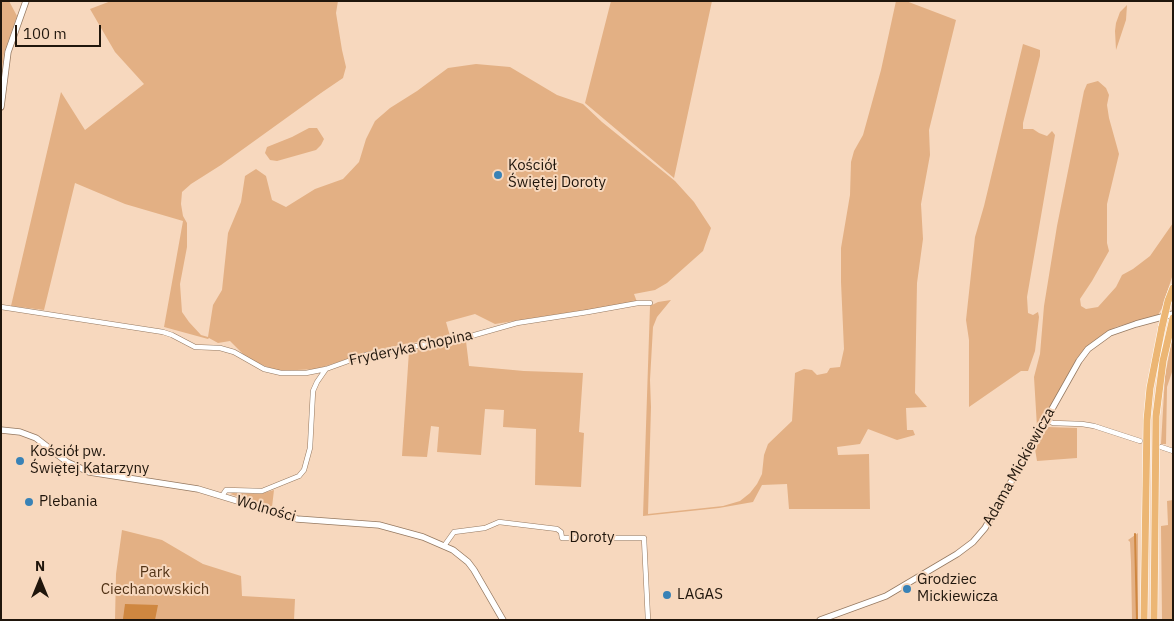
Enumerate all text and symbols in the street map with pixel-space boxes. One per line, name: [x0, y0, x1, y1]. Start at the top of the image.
scale bar: [18, 15, 104, 47]
text: 100 m: [23, 24, 67, 43]
place label: Kościół Świętej Doroty: [508, 157, 606, 192]
marker: Kościół Świętej Doroty: [492, 169, 504, 181]
street label: Fryderyka Chopina: [348, 326, 474, 370]
street label: Adama Mickiewicza: [979, 405, 1059, 529]
place label: Kościół pw. Świętej Katarzyny: [30, 443, 149, 478]
marker: Kościół pw. Świętej Katarzyny: [14, 455, 26, 467]
street label: Wolności: [234, 492, 298, 526]
place label: Plebania: [39, 493, 97, 511]
marker: Plebania: [23, 496, 35, 508]
street label: Doroty: [569, 529, 615, 547]
north arrow: [15, 556, 65, 606]
text: N: [35, 557, 45, 575]
park label: Park Ciechanowskich: [101, 564, 209, 599]
place label: Grodziec Mickiewicza: [917, 571, 998, 606]
marker: Grodziec Mickiewicza: [901, 583, 913, 595]
place label: LAGAS: [677, 586, 723, 604]
marker: LAGAS: [661, 589, 673, 601]

